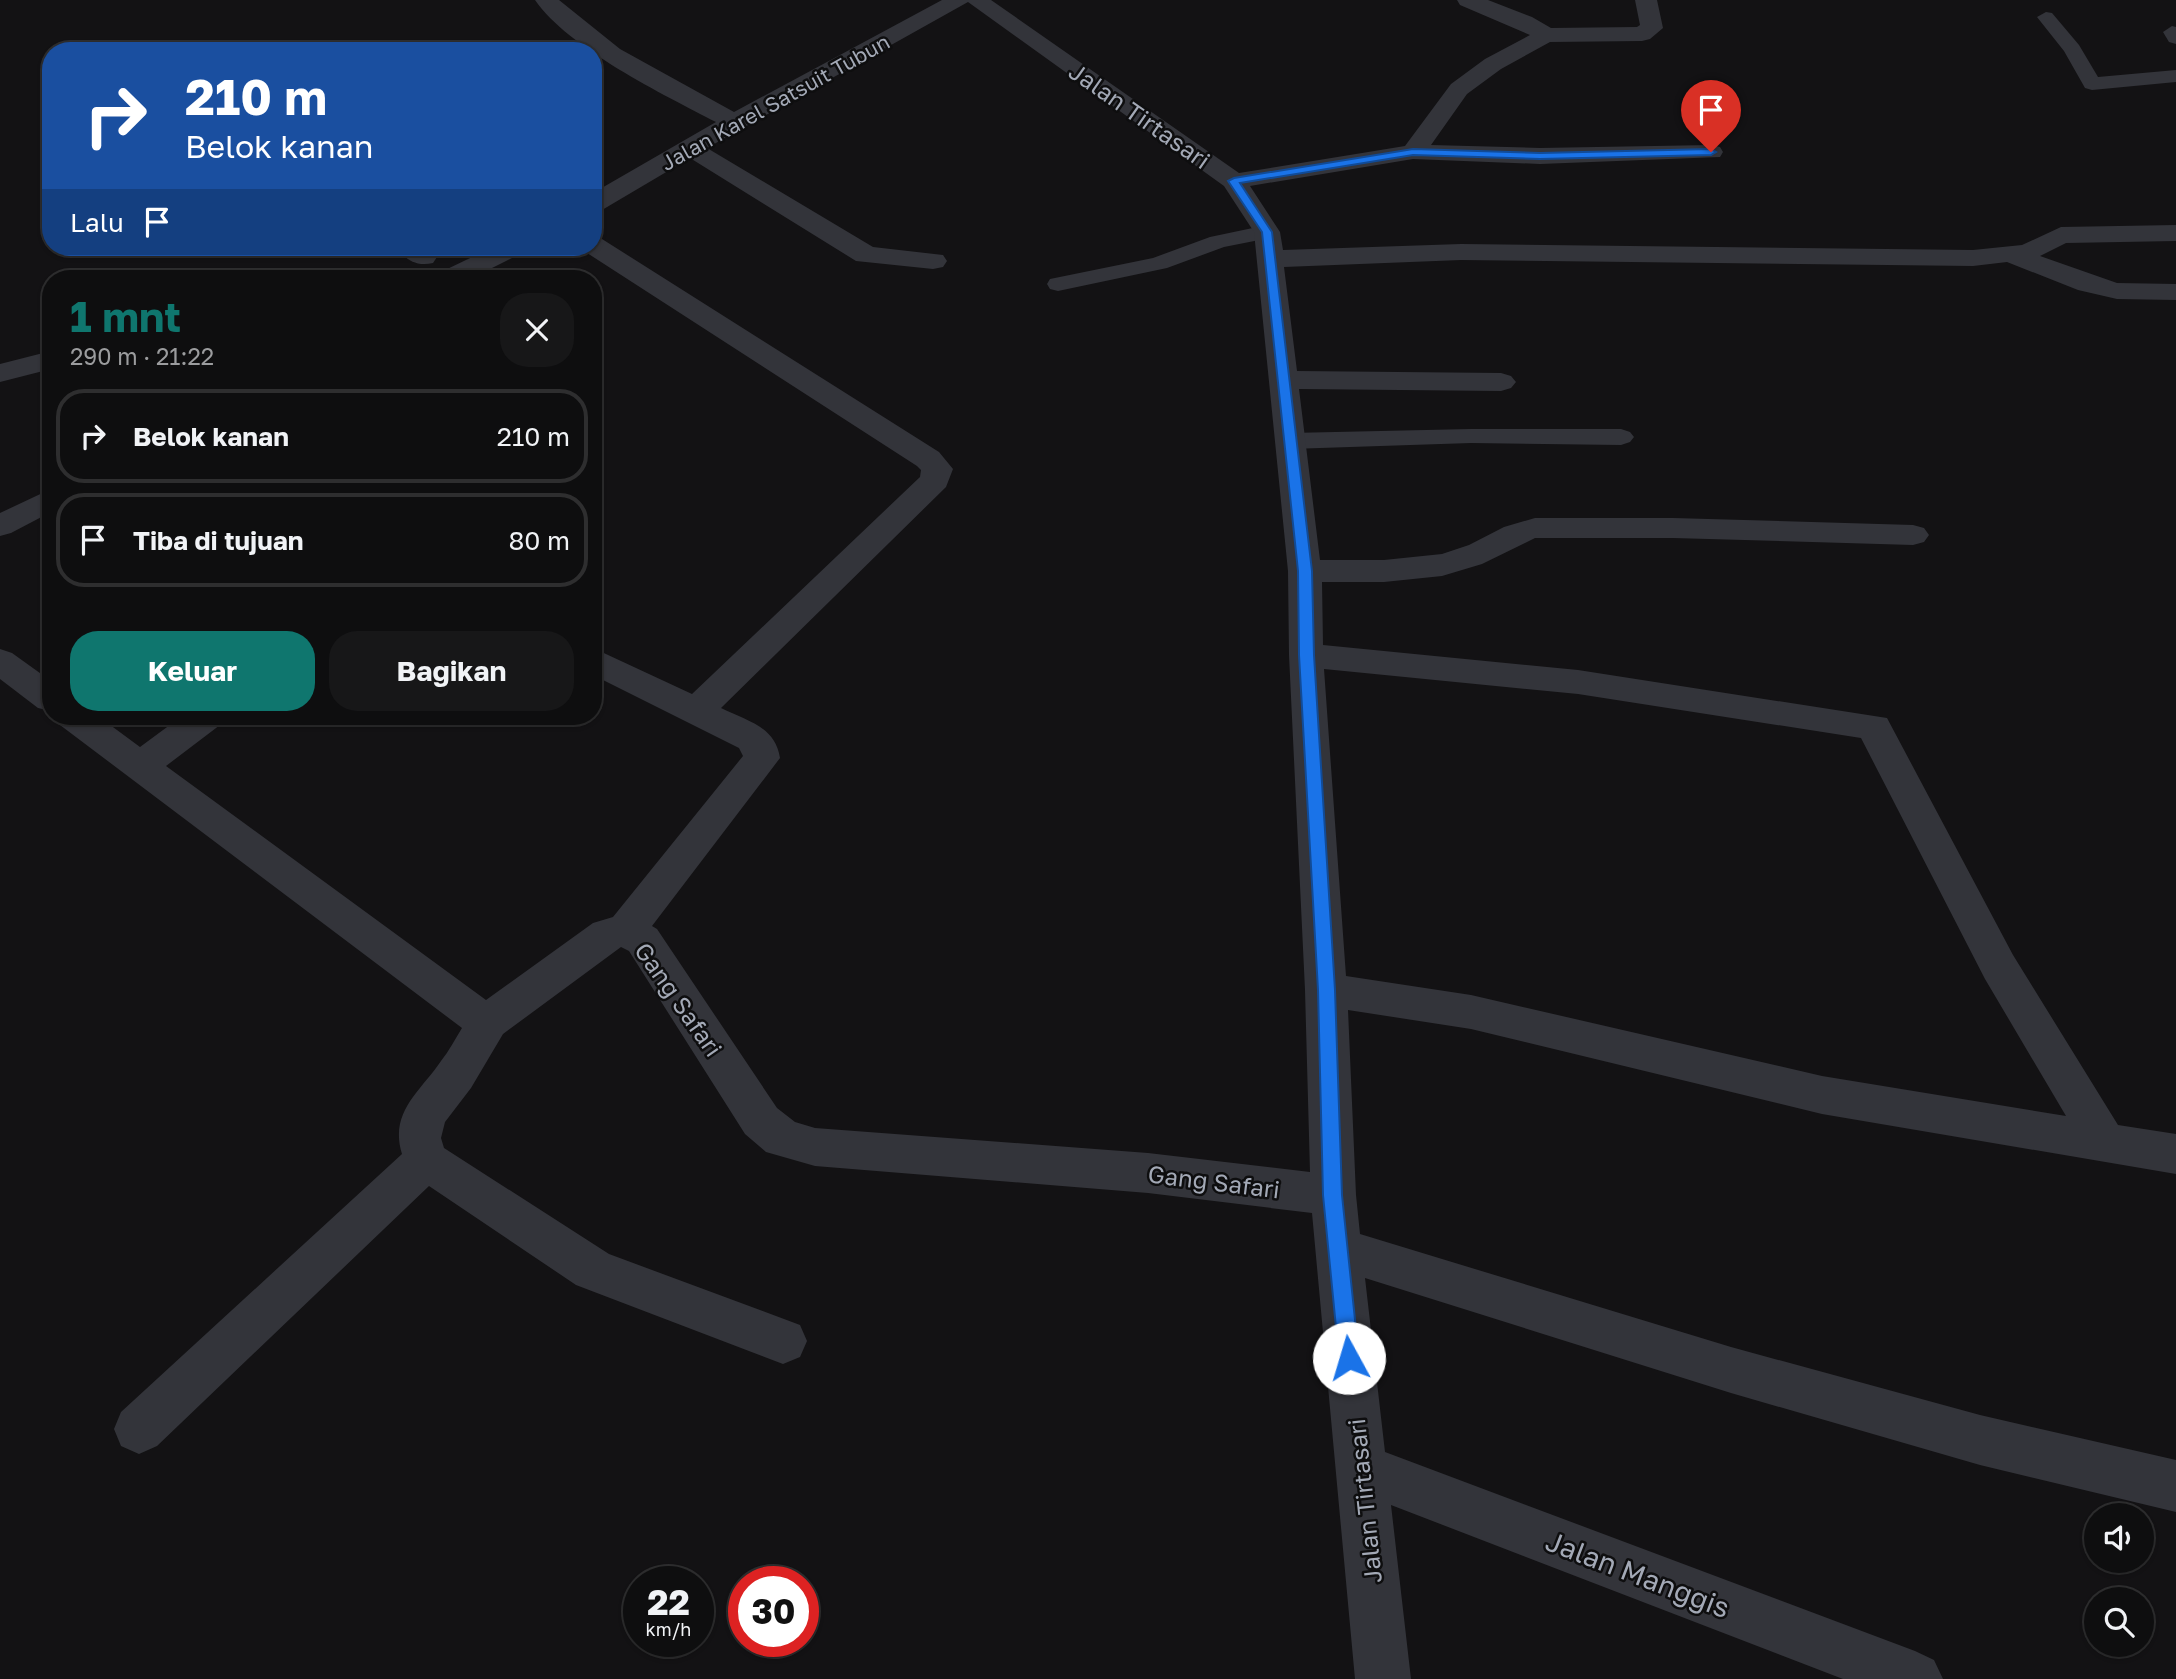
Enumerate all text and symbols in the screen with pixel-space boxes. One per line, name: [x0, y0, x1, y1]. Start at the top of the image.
street label: Jalan Karel Satsuit Tubun: [656, 28, 894, 176]
street label: Jalan Tirtasari: [1064, 56, 1216, 174]
text: 210 m: [185, 67, 327, 126]
icon: right: [70, 70, 161, 161]
pin: [1681, 80, 1741, 152]
icon: arrive: [1692, 91, 1730, 129]
text: Belok kanan: [185, 127, 373, 165]
icon: arrive: [138, 203, 176, 241]
text: Lalu: [70, 207, 124, 238]
text: 1 mnt: [70, 291, 181, 341]
button: close: [500, 293, 574, 367]
text: 290 m · 21:22: [70, 342, 214, 370]
icon: right: [74, 417, 112, 455]
text: Belok kanan: [133, 421, 289, 452]
text: 210 m: [497, 421, 570, 452]
icon: arrive: [74, 521, 112, 559]
text: Tiba di tujuan: [133, 525, 303, 556]
text: 80 m: [509, 525, 570, 556]
button: Keluar: [70, 631, 315, 711]
button: Bagikan: [329, 631, 574, 711]
street label: Gang Safari: [629, 936, 729, 1062]
street label: Gang Safari: [1146, 1159, 1282, 1203]
position arrow: [1312, 1321, 1386, 1395]
street label: Jalan Tirtasari: [1341, 1417, 1387, 1585]
map controls: [2084, 1503, 2154, 1657]
button: sound: [2084, 1503, 2154, 1573]
street label: Jalan Manggis: [1541, 1524, 1735, 1624]
speed limit sign: 30: [728, 1566, 819, 1657]
text: 22: [647, 1581, 690, 1623]
button: search: [2084, 1587, 2154, 1657]
text: km/h: [646, 1618, 691, 1640]

